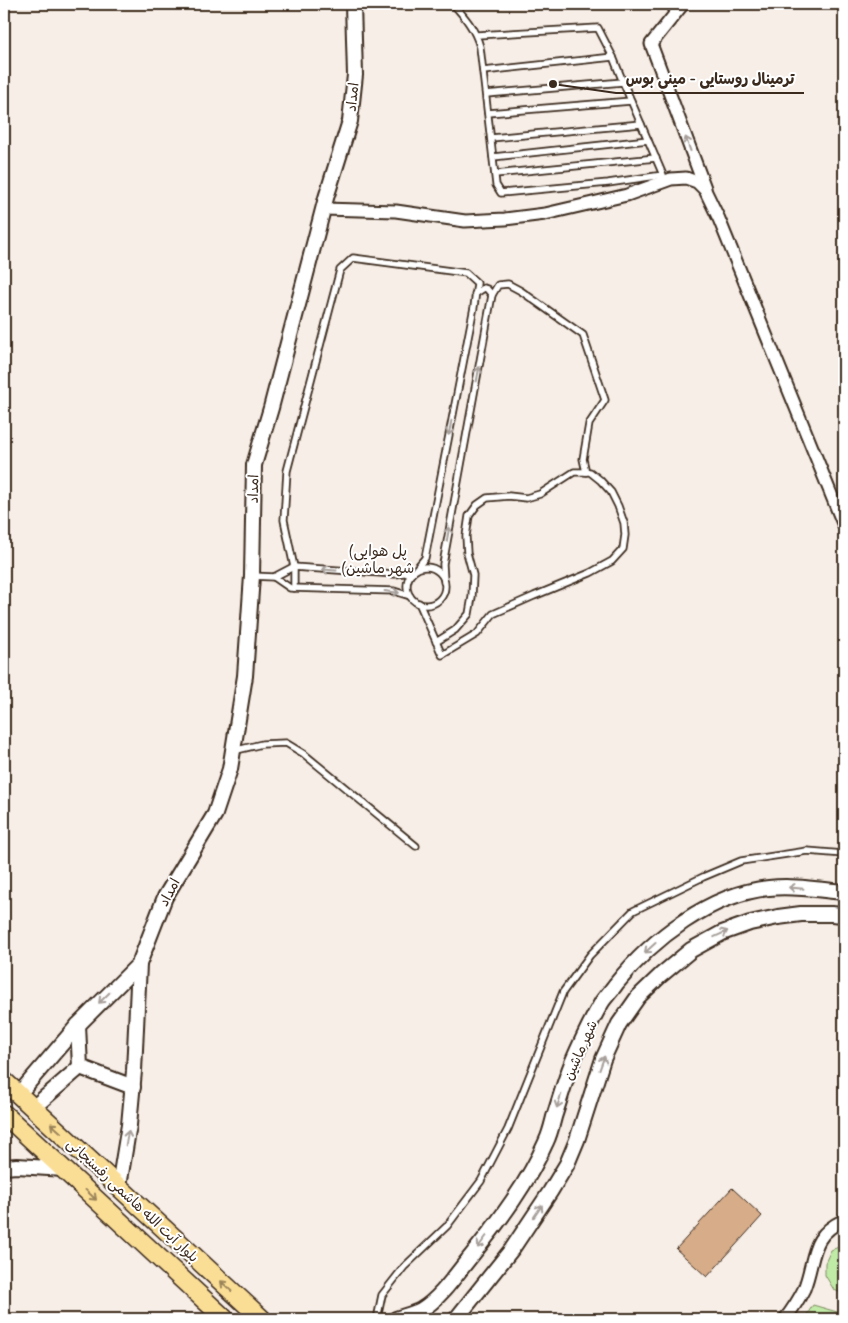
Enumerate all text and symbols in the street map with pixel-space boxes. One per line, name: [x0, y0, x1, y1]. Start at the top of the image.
callout: ترمینال روستایی - مینی بوس: [616, 63, 804, 93]
text: ترمینال روستایی - مینی بوس: [626, 69, 795, 89]
street label: امداد: [342, 82, 362, 112]
one-way arrow: [683, 137, 692, 152]
one-way arrow: [473, 366, 483, 382]
one-way arrow: [445, 419, 455, 435]
street label: امداد: [244, 474, 262, 504]
one-way arrow: [444, 526, 454, 542]
district label: (پل هوایی (شهر ماشین: [342, 541, 414, 577]
one-way arrow: [322, 565, 338, 574]
one-way arrow: [384, 587, 400, 597]
street label: امداد: [154, 875, 184, 909]
one-way arrow: [788, 883, 804, 893]
one-way arrow: [713, 929, 728, 939]
one-way arrow: [643, 942, 656, 954]
one-way arrow: [98, 992, 110, 1005]
street label: شهر ماشین: [559, 1017, 601, 1083]
one-way arrow: [598, 1056, 607, 1071]
one-way arrow: [554, 1093, 564, 1109]
one-way arrow: [49, 1122, 62, 1134]
one-way arrow: [122, 1131, 132, 1147]
street label: بلوار آیت الله هاشمی رفسنجانی: [63, 1134, 203, 1266]
one-way arrow: [84, 1189, 97, 1201]
one-way arrow: [533, 1204, 543, 1218]
one-way arrow: [476, 1235, 487, 1248]
one-way arrow: [220, 1280, 233, 1292]

